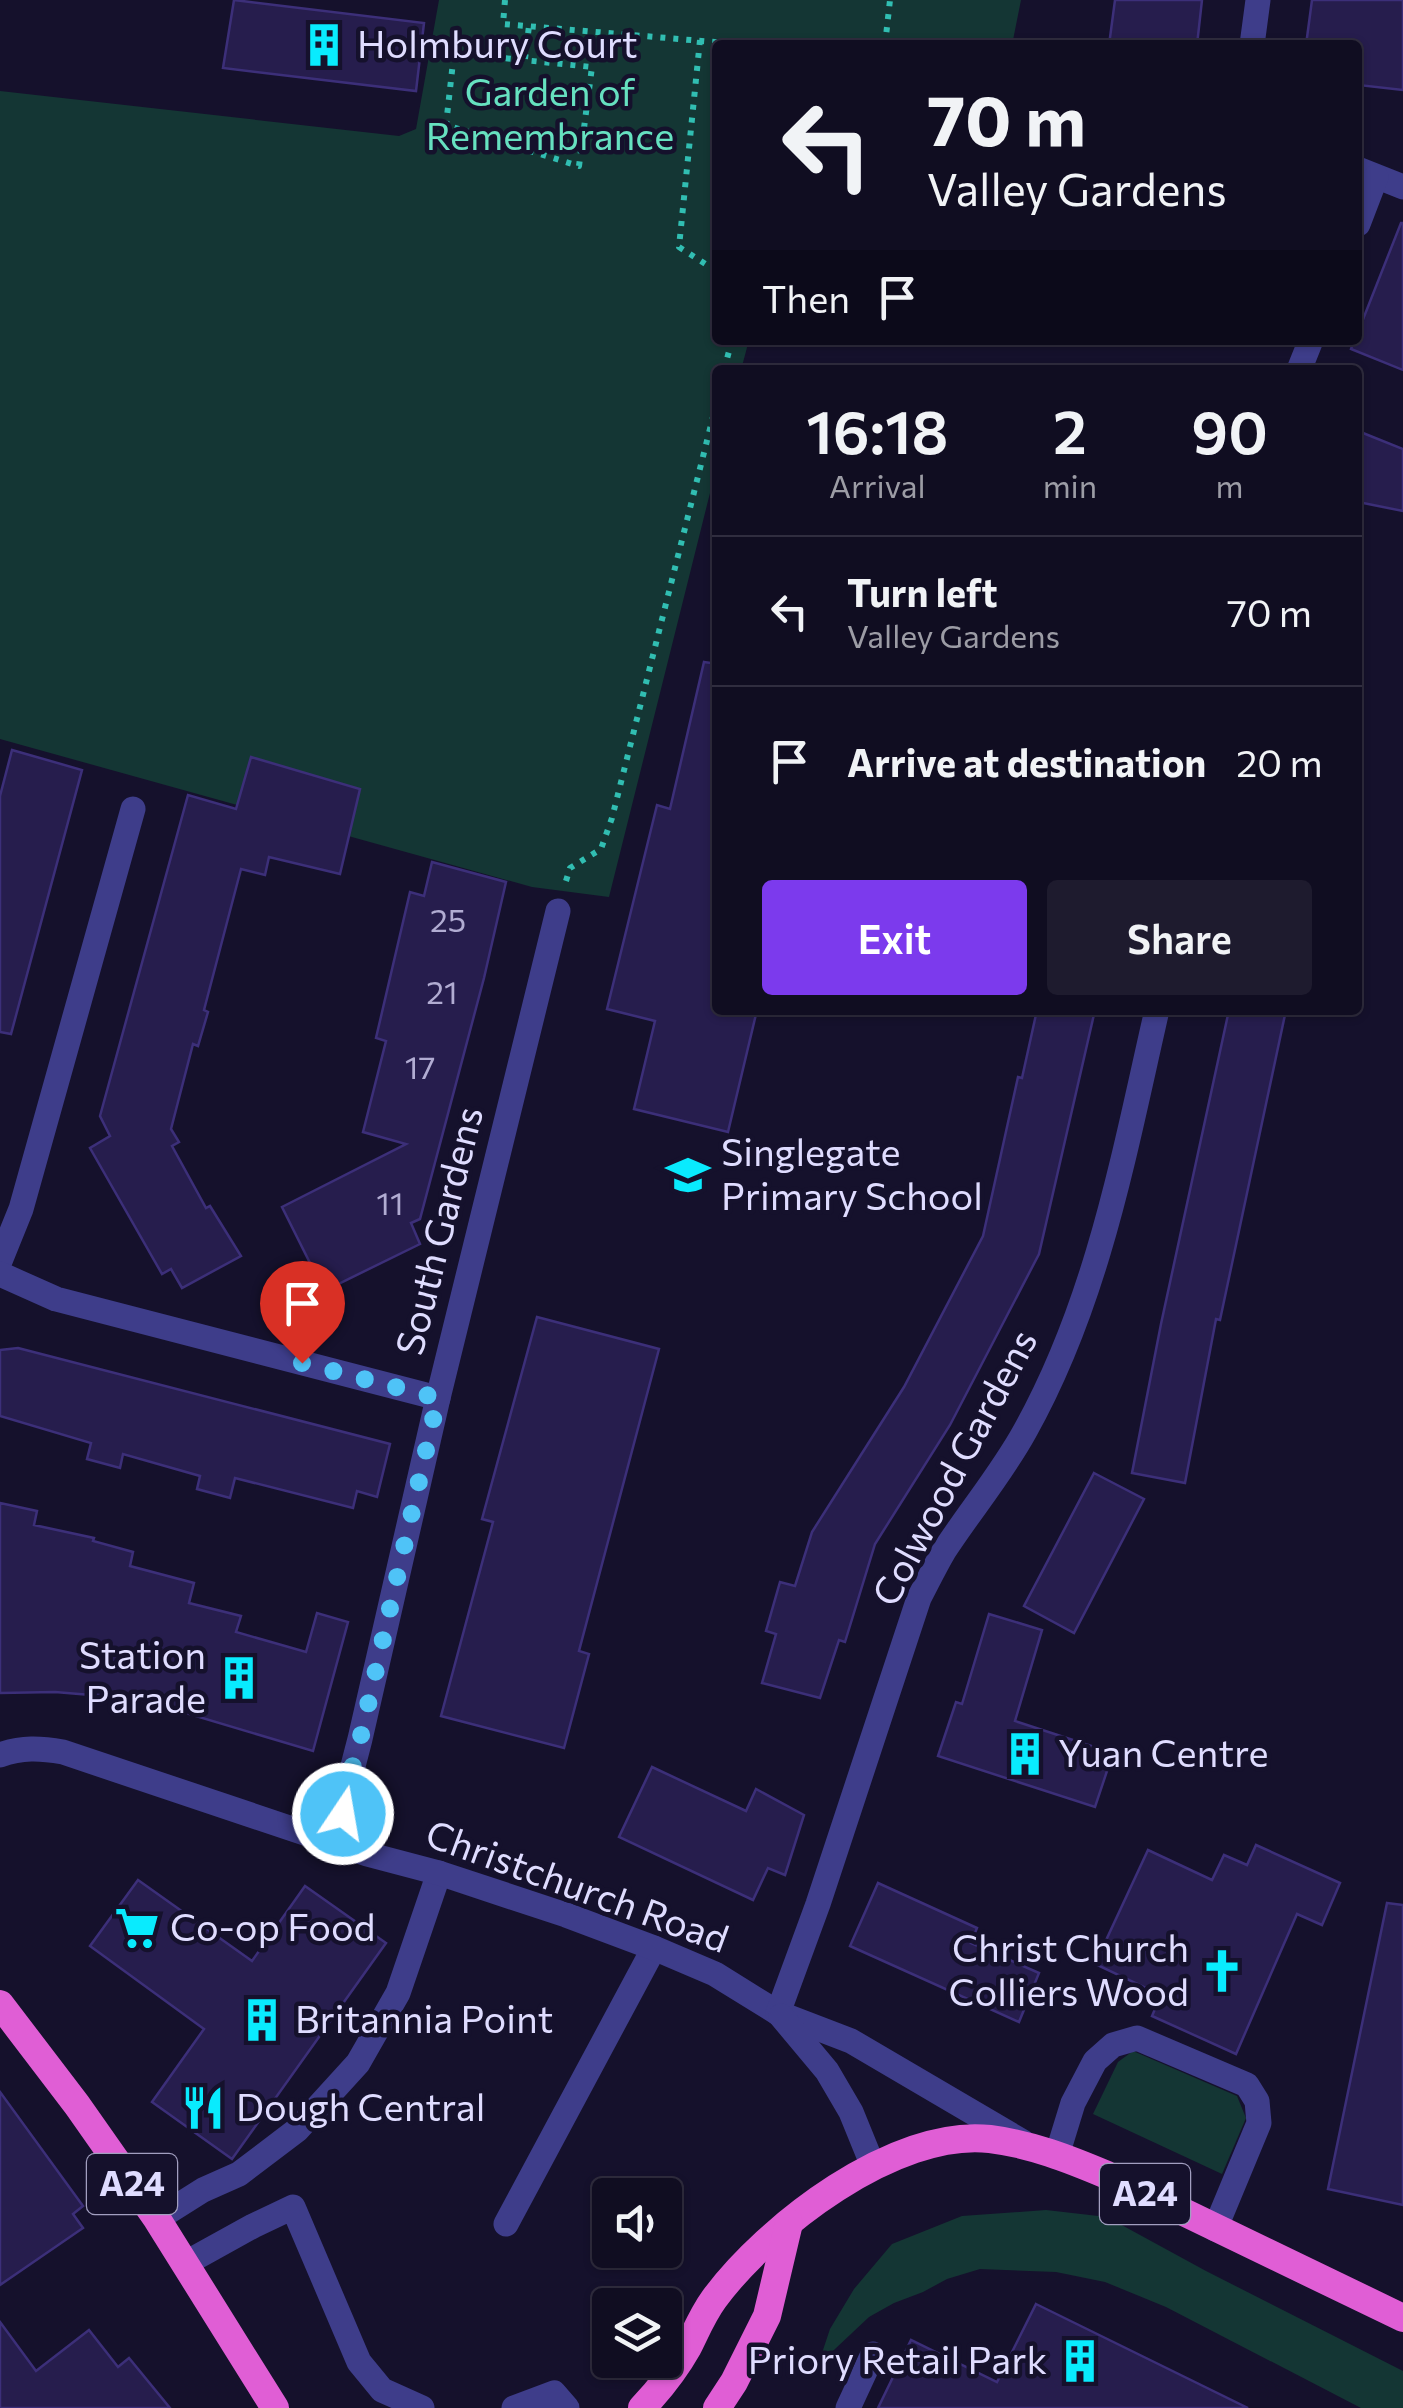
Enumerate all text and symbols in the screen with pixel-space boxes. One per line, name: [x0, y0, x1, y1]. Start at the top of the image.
place label: Holmbury Court: [357, 19, 638, 66]
building icon: Holmbury Court: [300, 21, 348, 69]
park label: Garden of Remembrance: [426, 67, 674, 158]
text: 70 m: [927, 75, 1086, 160]
icon: left: [762, 80, 892, 210]
text: Valley Gardens: [927, 160, 1227, 215]
icon: arrive: [870, 270, 925, 325]
text: Then: [762, 274, 850, 321]
text: 16:18: [806, 393, 949, 466]
text: 2: [1053, 393, 1087, 466]
text: 90: [1191, 393, 1268, 466]
text: Arrival: [829, 465, 926, 505]
text: min: [1043, 465, 1097, 505]
text: m: [1216, 465, 1244, 505]
text: Turn left: [847, 568, 998, 615]
icon: left: [762, 584, 817, 639]
text: 70 m: [1227, 588, 1312, 635]
text: Valley Gardens: [847, 615, 1060, 655]
icon: arrive: [762, 734, 817, 789]
text: Arrive at destination: [847, 738, 1206, 785]
text: 20 m: [1236, 738, 1323, 785]
button: Exit: [762, 880, 1027, 995]
button: Share: [1047, 880, 1312, 995]
house number: 25: [430, 899, 466, 939]
house number: 21: [426, 971, 458, 1011]
house number: 17: [405, 1046, 435, 1086]
street label: South Gardens: [384, 1101, 491, 1359]
place label: Singlegate Primary School: [721, 1127, 983, 1218]
school or university icon: Singlegate Primary School: [664, 1151, 712, 1199]
house number: 11: [376, 1182, 404, 1222]
pin: [260, 1261, 345, 1364]
icon: arrive: [275, 1276, 330, 1331]
street label: Colwood Gardens: [860, 1321, 1045, 1613]
place label: Station Parade: [79, 1630, 206, 1721]
building icon: Station Parade: [215, 1654, 263, 1702]
place label: Yuan Centre: [1058, 1728, 1269, 1775]
building icon: Yuan Centre: [1001, 1730, 1049, 1778]
position arrow: [291, 1762, 395, 1866]
street label: Christchurch Road: [420, 1808, 735, 1961]
place label: Co-op Food: [170, 1902, 376, 1949]
supermarket icon: Co-op Food: [113, 1904, 161, 1952]
place label: Christ Church Colliers Wood: [949, 1923, 1189, 2014]
church icon: Christ Church Colliers Wood: [1198, 1947, 1246, 1995]
place label: Britannia Point: [295, 1994, 553, 2041]
building icon: Britannia Point: [238, 1996, 286, 2044]
place label: Dough Central: [236, 2082, 485, 2129]
restaurant icon: Dough Central: [179, 2084, 227, 2132]
road number: A24: [87, 2154, 177, 2214]
road number: A24: [1100, 2164, 1190, 2224]
map controls: [592, 2178, 682, 2378]
button: sound: [592, 2178, 682, 2268]
button: layers: [592, 2288, 682, 2378]
place label: Priory Retail Park: [748, 2335, 1047, 2382]
building icon: Priory Retail Park: [1056, 2337, 1104, 2385]

